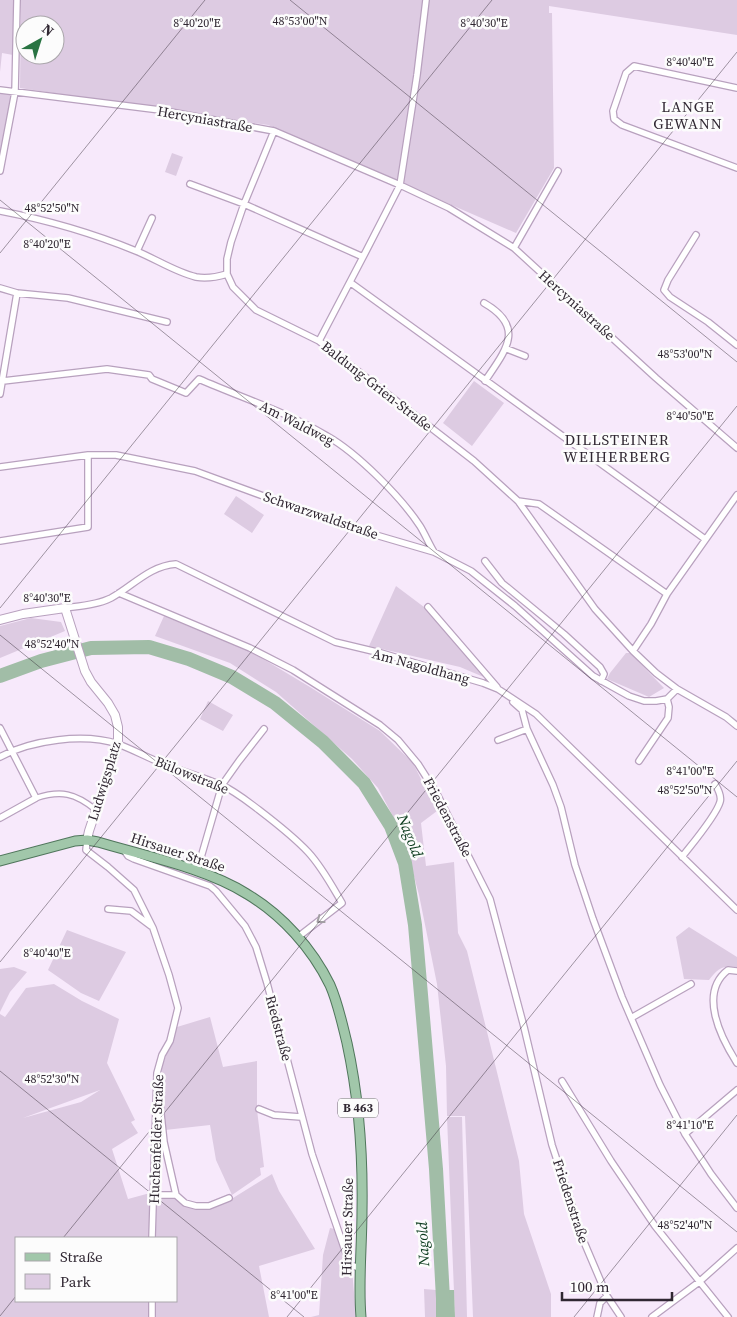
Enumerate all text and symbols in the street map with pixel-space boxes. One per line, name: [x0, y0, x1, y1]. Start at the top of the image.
text: 48°53'00"N: [272, 13, 328, 29]
north arrow: [15, 15, 65, 65]
text: 8°40'20"E: [173, 15, 221, 31]
text: 8°40'30"E: [460, 15, 508, 31]
text: N: [38, 19, 58, 41]
text: 8°40'40"E: [666, 54, 714, 70]
district label: LANGE GEWANN: [653, 96, 723, 134]
street label: Hercyniastraße: [156, 101, 254, 137]
text: 48°52'50"N: [24, 200, 80, 216]
text: 8°40'20"E: [23, 236, 71, 252]
street label: Hercyniastraße: [534, 265, 620, 345]
street label: Baldung-Grien-Straße: [317, 336, 437, 436]
text: 48°53'00"N: [657, 346, 713, 362]
street label: Am Waldweg: [256, 396, 338, 450]
text: 8°40'50"E: [666, 408, 714, 424]
district label: DILLSTEINER WEIHERBERG: [563, 429, 671, 467]
street label: Schwarzwaldstraße: [261, 486, 381, 544]
text: 8°40'30"E: [23, 590, 71, 606]
text: 48°52'40"N: [24, 636, 80, 652]
street label: Am Nagoldhang: [370, 643, 472, 689]
street label: Ludwigsplatz: [82, 738, 126, 823]
street label: Bülowstraße: [152, 751, 232, 799]
text: 8°41'00"E: [666, 763, 714, 779]
street label: Friedenstraße: [419, 774, 477, 860]
text: 48°52'50"N: [657, 782, 713, 798]
water label: Nagold: [392, 810, 429, 861]
street label: Hirsauer Straße: [128, 827, 228, 877]
one-way arrow: [317, 914, 326, 922]
text: 8°40'40"E: [23, 945, 71, 961]
street label: Riedstraße: [261, 993, 297, 1063]
text: 48°52'30"N: [24, 1071, 80, 1087]
street label: Huchenfelder Straße: [144, 1074, 168, 1204]
road number: B 463: [338, 1098, 378, 1118]
text: 8°41'10"E: [666, 1117, 714, 1133]
street label: Friedenstraße: [548, 1156, 594, 1246]
street label: Hirsauer Straße: [336, 1178, 358, 1276]
text: 48°52'40"N: [657, 1217, 713, 1233]
water label: Nagold: [411, 1221, 434, 1268]
legend: [15, 1237, 178, 1302]
text: Straße: [60, 1246, 103, 1267]
scale bar: [562, 1270, 672, 1302]
text: Park: [60, 1271, 92, 1292]
text: 100 m: [570, 1276, 610, 1297]
text: 8°41'00"E: [270, 1287, 318, 1303]

